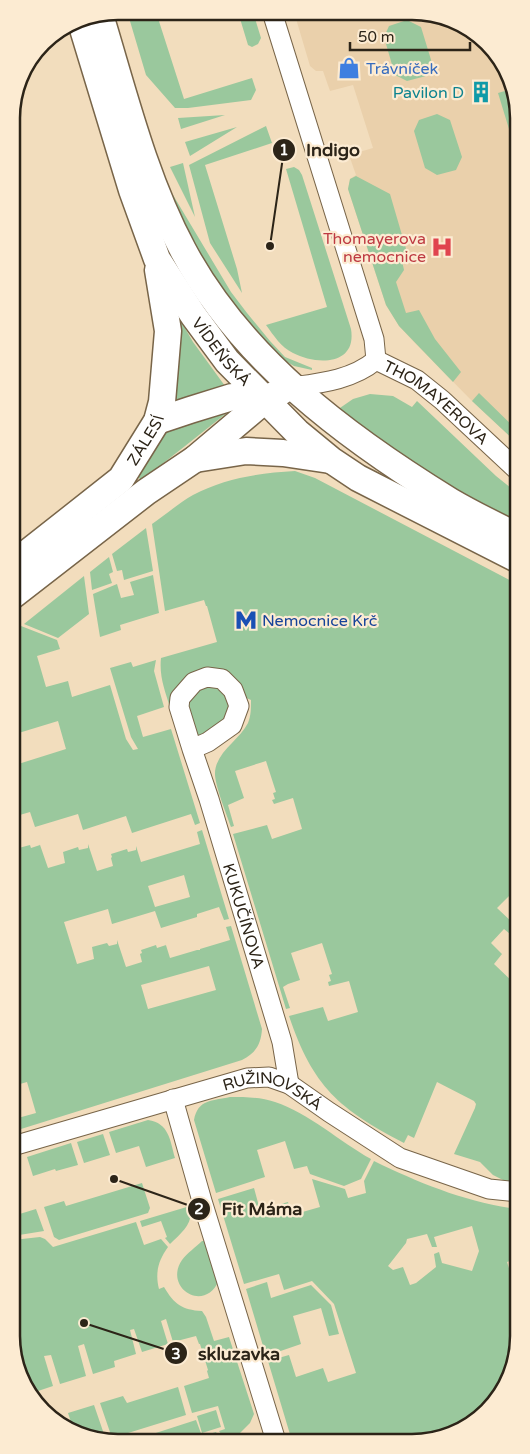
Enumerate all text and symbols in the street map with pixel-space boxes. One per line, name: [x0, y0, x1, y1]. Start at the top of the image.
scale bar: [350, 20, 470, 52]
text: 50 m: [358, 28, 395, 46]
shop icon: Trávníček: [336, 55, 362, 81]
place label: Trávníček: [366, 59, 438, 79]
building icon: Pavilon D: [468, 79, 494, 105]
place label: Pavilon D: [393, 83, 464, 103]
callout: Indigo: [271, 133, 370, 166]
text: Indigo: [306, 139, 360, 161]
text: 1: [279, 141, 289, 159]
place label: Thomayerova nemocnice: [323, 229, 426, 267]
hospital icon: Thomayerova nemocnice: [429, 234, 455, 260]
street label: VÍDEŇSKÁ: [187, 314, 255, 391]
street label: THOMAYEROVA: [380, 356, 492, 449]
street label: ZÁLESÍ: [123, 413, 169, 469]
metro station icon: Nemocnice Krč: [233, 607, 259, 633]
place label: Nemocnice Krč: [262, 611, 377, 631]
street label: KUKUČÍNOVA: [218, 861, 269, 972]
street label: RUŽINOVSKÁ: [220, 1068, 326, 1115]
callout: Fit Máma: [186, 1192, 312, 1225]
text: Fit Máma: [222, 1198, 302, 1220]
text: 2: [194, 1200, 204, 1218]
callout: skluzavka: [163, 1337, 290, 1370]
text: skluzavka: [198, 1343, 280, 1365]
text: 3: [171, 1345, 181, 1363]

